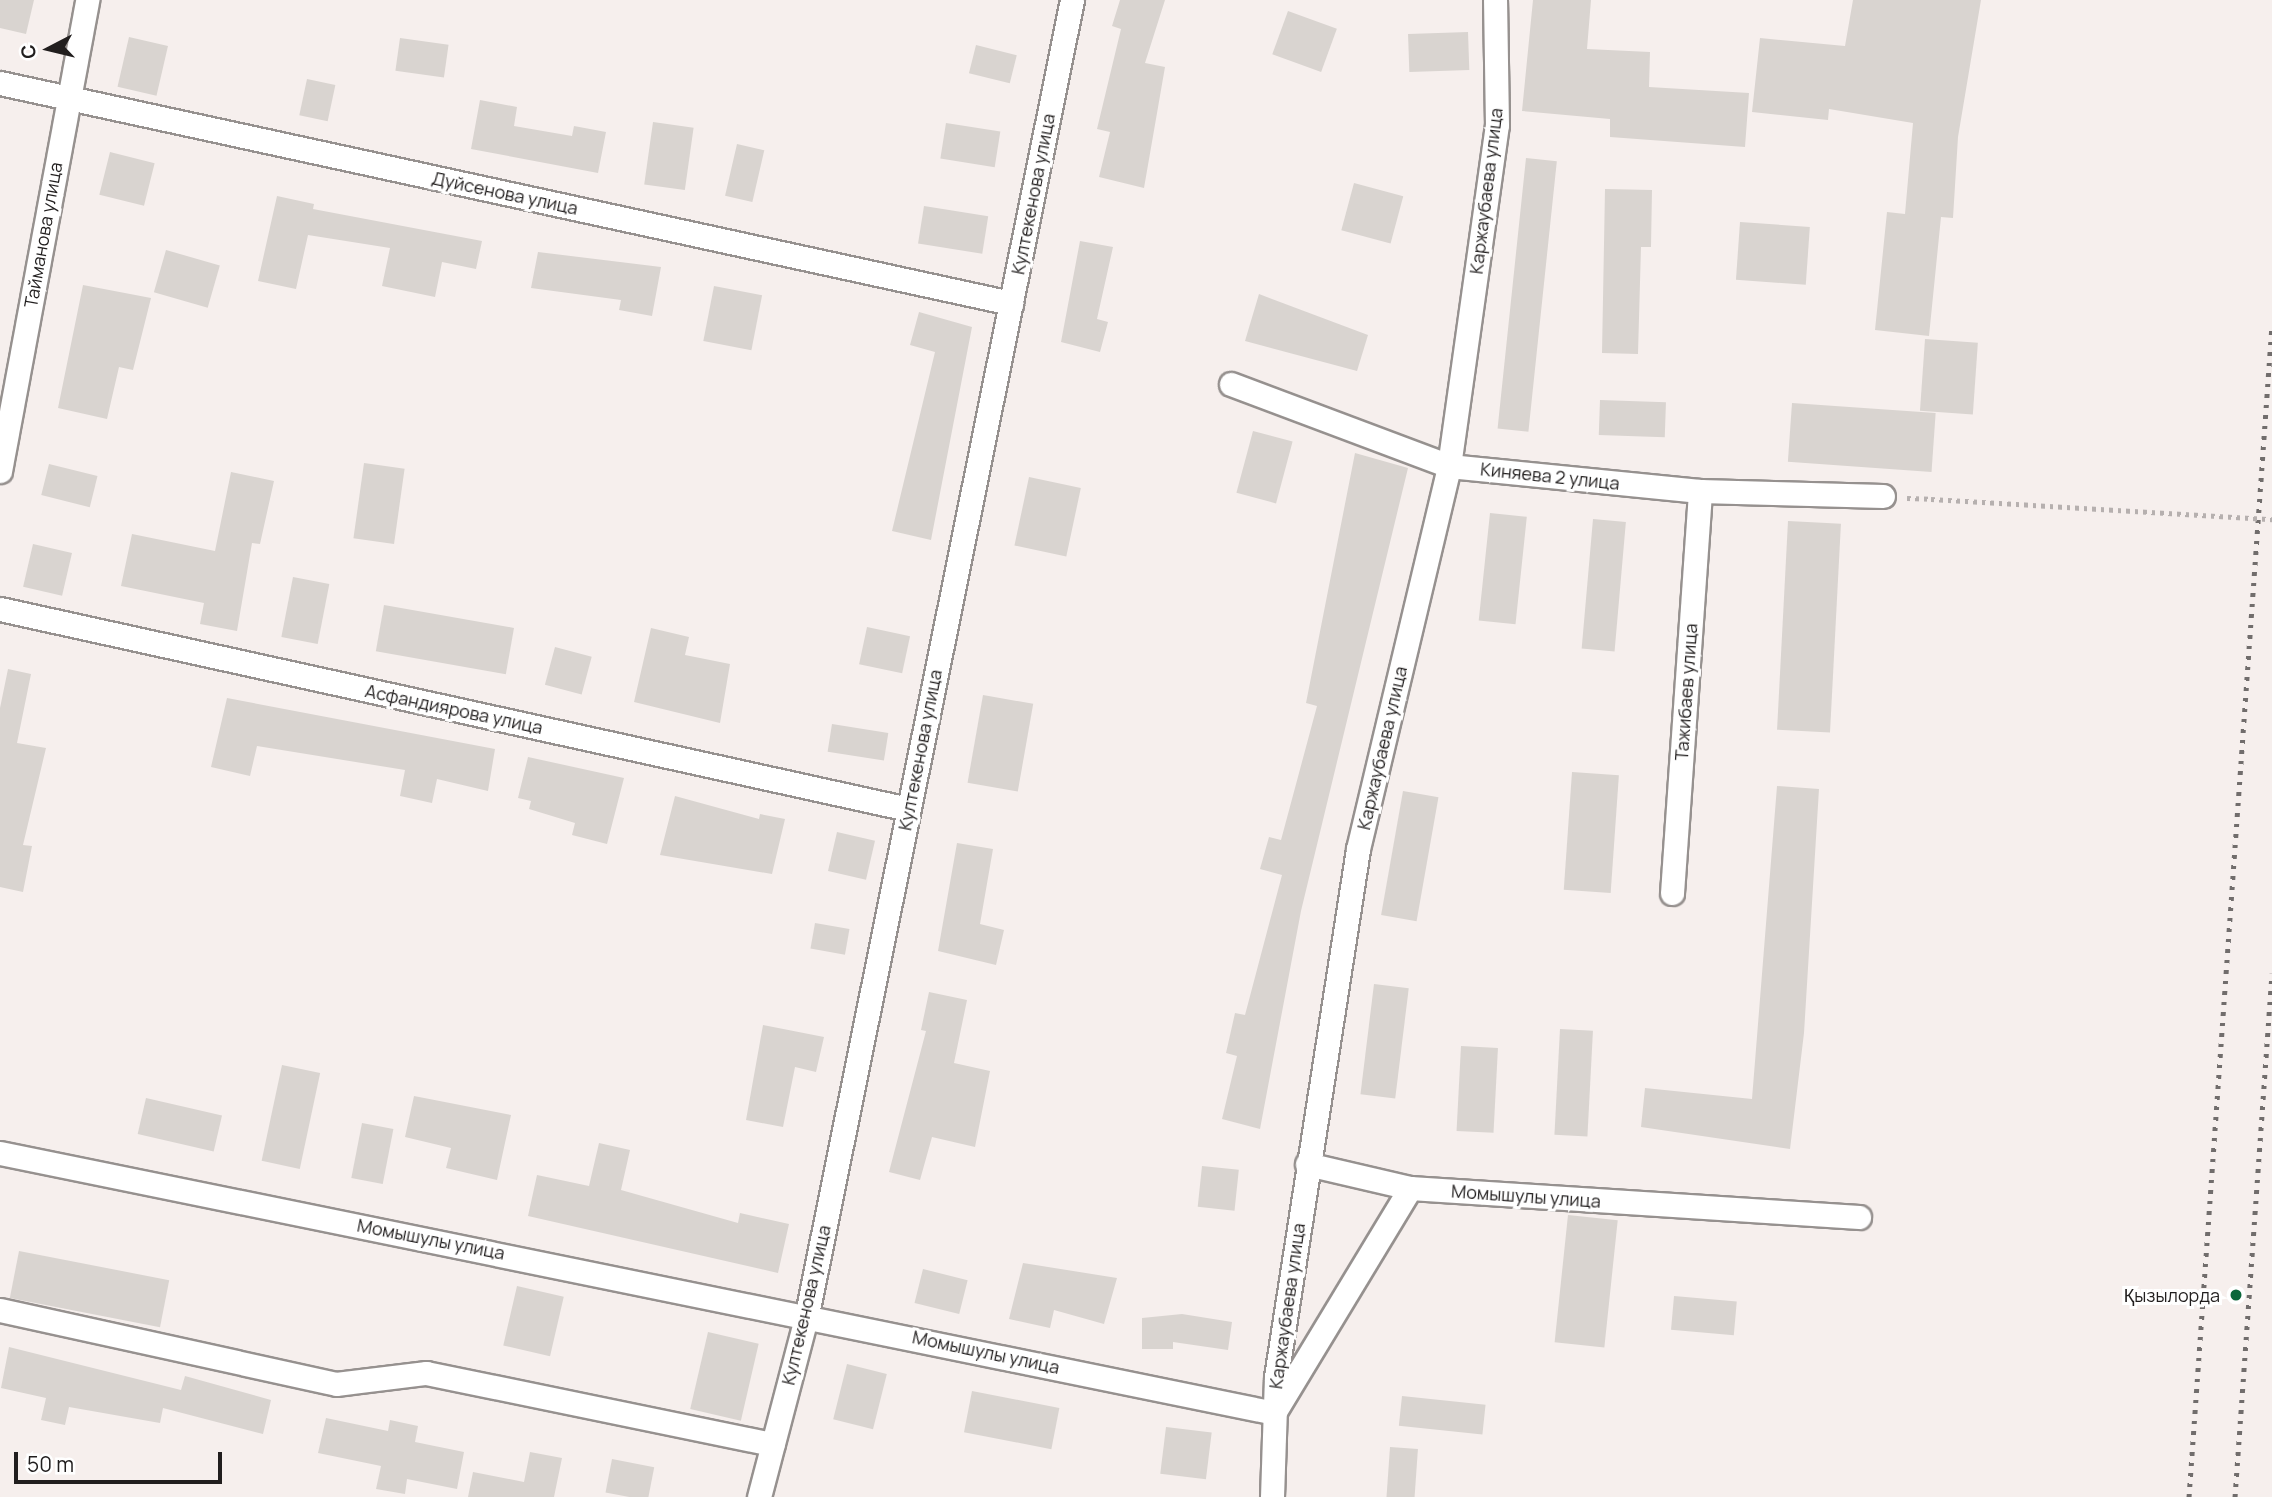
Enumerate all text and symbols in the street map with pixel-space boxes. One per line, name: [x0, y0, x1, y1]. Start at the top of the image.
north arrow: [14, 14, 84, 84]
text: С: [14, 43, 42, 60]
street label: Каржаубаева улица: [1465, 107, 1507, 275]
street label: Култекенова улица: [1007, 112, 1059, 276]
street label: Тайманова улица: [20, 160, 66, 310]
street label: Дуйсенова улица: [430, 167, 580, 219]
street label: Киняева 2 улица: [1479, 458, 1621, 494]
street label: Тажибаев улица: [1670, 623, 1702, 761]
street label: Каржаубаева улица: [1353, 664, 1411, 832]
street label: Култекенова улица: [894, 668, 946, 832]
street label: Асфандиярова улица: [363, 680, 545, 738]
street label: Момышулы улица: [1450, 1180, 1602, 1212]
street label: Момышулы улица: [355, 1214, 507, 1264]
street label: Каржаубаева улица: [1265, 1222, 1309, 1390]
street label: Култекенова улица: [777, 1223, 835, 1387]
place label: Қызылорда: [2124, 1284, 2220, 1306]
marker: Қызылорда: [2226, 1285, 2246, 1305]
street label: Момышулы улица: [910, 1326, 1062, 1378]
scale bar: [18, 1438, 226, 1482]
text: 50 m: [27, 1450, 74, 1478]

